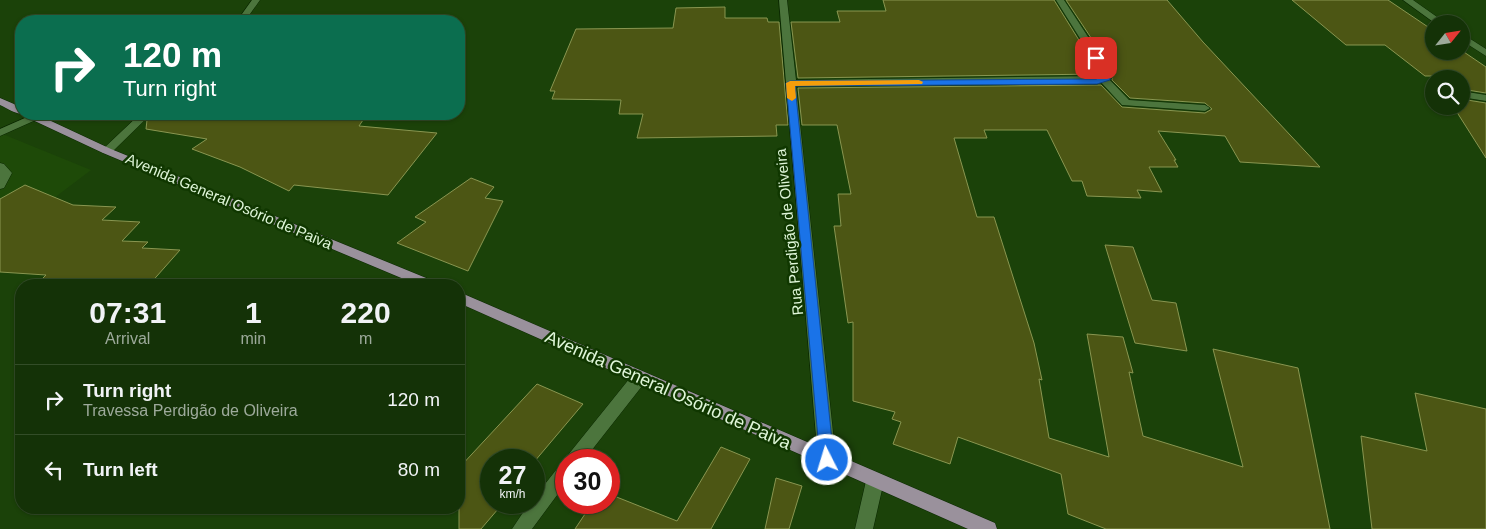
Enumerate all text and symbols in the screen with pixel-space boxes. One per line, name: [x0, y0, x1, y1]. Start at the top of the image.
north arrow: [1425, 15, 1470, 60]
map controls: [1425, 15, 1470, 115]
icon: right: [40, 35, 105, 100]
text: 120 m: [123, 35, 222, 74]
pin: [1075, 37, 1117, 79]
icon: arrive: [1082, 44, 1110, 72]
button: search: [1425, 70, 1470, 115]
text: Turn right: [123, 76, 216, 101]
street label: Rua Perdigão de Oliveira: [772, 147, 806, 316]
street label: Avenida General Osório de Paiva: [123, 150, 335, 253]
text: 07:31: [89, 296, 166, 329]
text: 1: [245, 296, 262, 329]
text: 220: [341, 296, 391, 329]
street label: Avenida General Osório de Paiva: [542, 327, 795, 454]
text: Arrival: [105, 330, 150, 347]
text: min: [240, 330, 266, 347]
text: m: [359, 330, 372, 347]
text: Turn right: [83, 380, 171, 401]
icon: right: [40, 386, 68, 414]
text: 120 m: [387, 389, 440, 410]
text: Travessa Perdigão de Oliveira: [83, 402, 298, 419]
position arrow: [800, 433, 852, 485]
speed limit sign: 30: [555, 449, 620, 514]
icon: left: [40, 456, 68, 484]
text: Turn left: [83, 459, 158, 480]
text: 80 m: [398, 459, 440, 480]
text: 27: [499, 461, 526, 489]
text: km/h: [499, 487, 526, 501]

